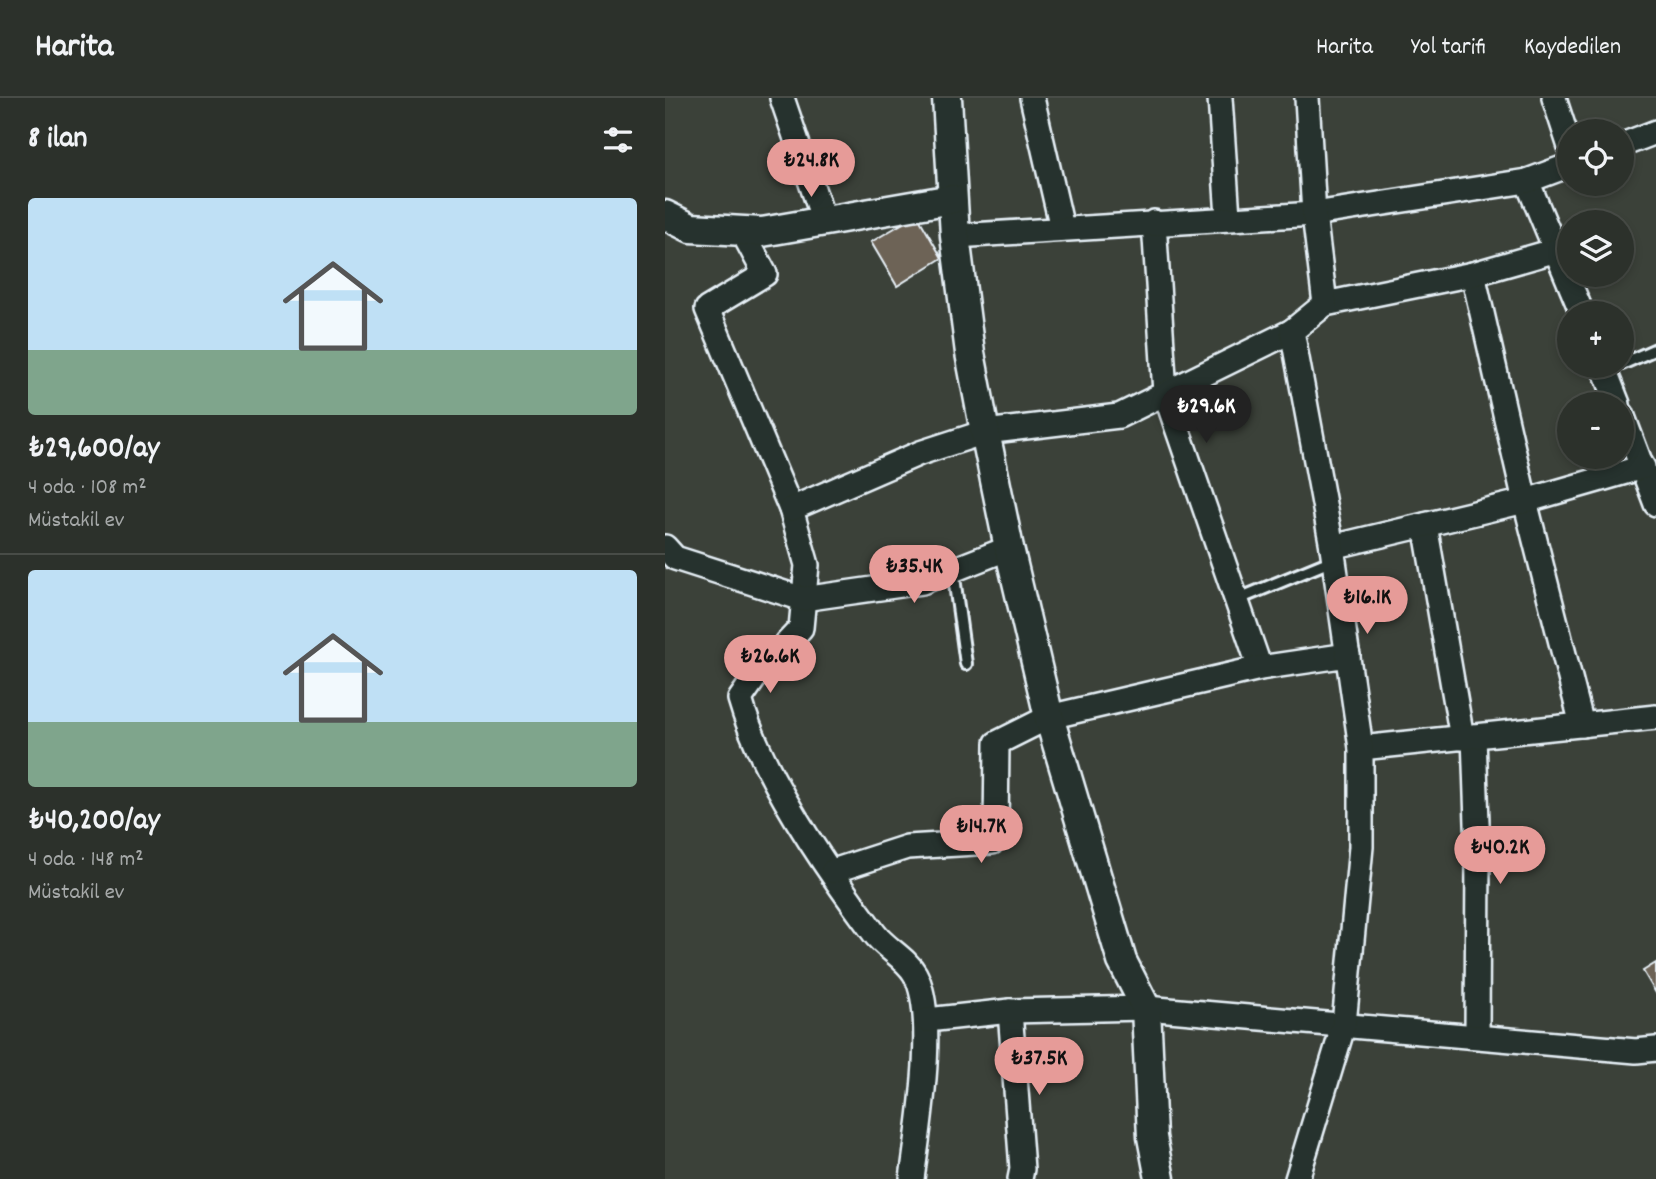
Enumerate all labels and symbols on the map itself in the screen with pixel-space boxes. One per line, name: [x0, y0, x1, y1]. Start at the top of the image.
pin: ₺24.8K: [754, 140, 868, 199]
pin: ₺29.6K: [1149, 386, 1263, 445]
pin: ₺35.4K: [857, 546, 971, 605]
pin: ₺16.1K: [1310, 576, 1424, 636]
pin: ₺26.6K: [713, 636, 827, 695]
pin: ₺14.7K: [924, 806, 1038, 865]
pin: ₺40.2K: [1443, 826, 1557, 886]
pin: ₺37.5K: [982, 1038, 1096, 1097]

